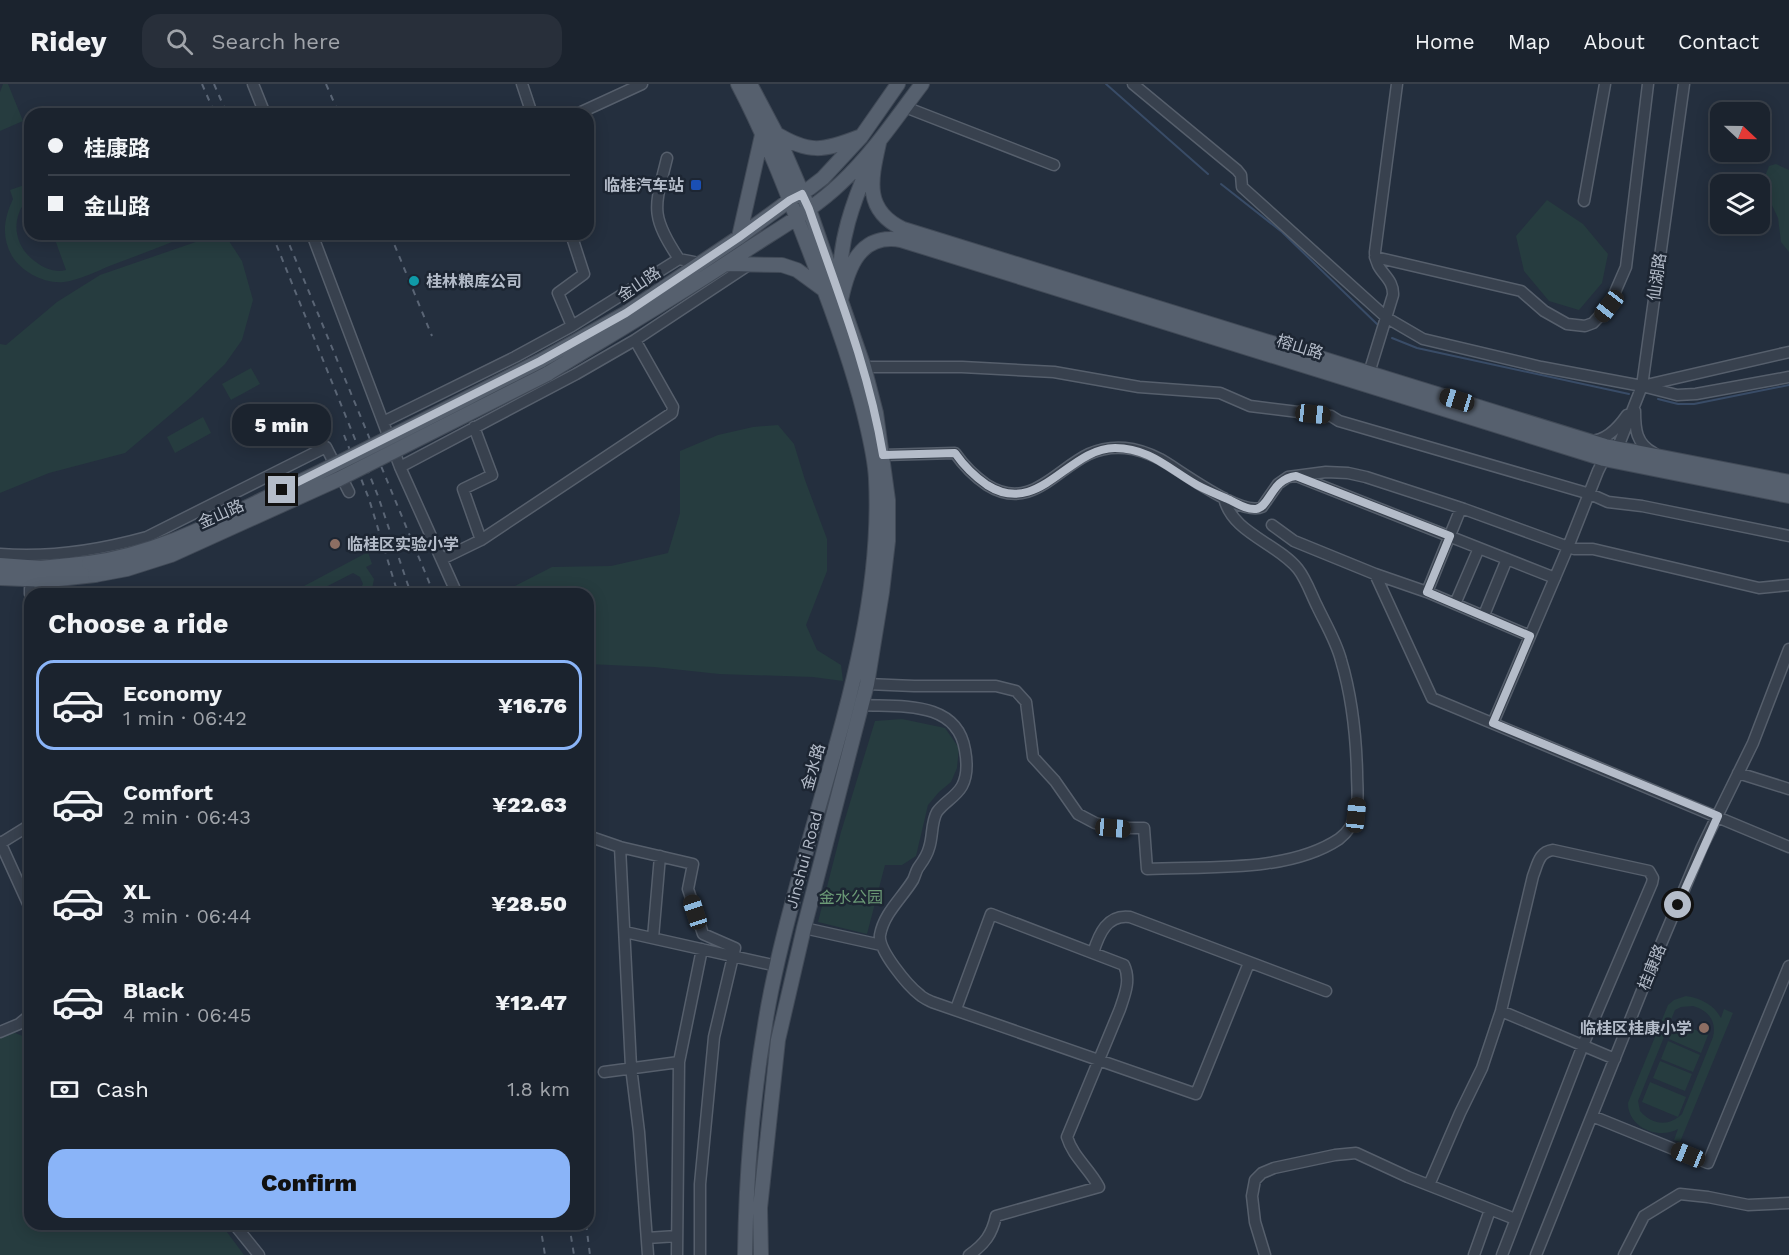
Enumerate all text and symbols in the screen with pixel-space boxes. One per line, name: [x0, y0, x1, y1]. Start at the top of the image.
search box: [142, 14, 562, 68]
text: Ridey: [30, 25, 106, 58]
icon: search: [163, 25, 196, 58]
text: Search here: [211, 29, 340, 54]
text: Home: [1415, 29, 1475, 54]
text: Map: [1508, 29, 1551, 54]
text: About: [1584, 29, 1645, 54]
text: Contact: [1678, 29, 1759, 54]
north arrow: [1710, 102, 1770, 162]
map controls: [1710, 102, 1770, 234]
text: 桂康路: [84, 136, 150, 161]
button: layers: [1710, 174, 1770, 234]
place label: 临桂汽车站: [604, 176, 684, 195]
marker: 临桂汽车站: [689, 178, 703, 192]
text: 金山路: [84, 194, 150, 219]
street label: 仙湖路: [1644, 252, 1670, 302]
street label: 金山路: [614, 263, 664, 305]
place label: 桂林粮库公司: [426, 272, 522, 291]
marker: 桂林粮库公司: [407, 274, 421, 288]
car: [1591, 286, 1627, 326]
street label: 榕山路: [1274, 331, 1326, 363]
car: [1437, 386, 1477, 414]
callout: 5 min: [232, 403, 332, 445]
car: [1294, 403, 1332, 425]
text: 5 min: [254, 413, 309, 437]
route end: [268, 476, 295, 503]
street label: 金山路: [195, 496, 247, 532]
place label: 临桂区实验小学: [347, 535, 459, 554]
marker: 临桂区实验小学: [328, 537, 342, 551]
text: Choose a ride: [48, 608, 228, 640]
icon: car: [51, 678, 105, 732]
text: Economy: [123, 681, 222, 706]
text: ¥16.76: [498, 693, 567, 718]
text: 1 min · 06:42: [123, 706, 247, 730]
street label: 金水路: [797, 741, 829, 793]
icon: car: [51, 777, 105, 831]
text: Comfort: [123, 780, 213, 805]
text: ¥22.63: [492, 792, 567, 817]
car: [1345, 796, 1367, 834]
text: 2 min · 06:43: [123, 805, 251, 829]
street label: Jinshui Road: [782, 809, 826, 911]
car: [1094, 817, 1132, 839]
icon: car: [51, 876, 105, 930]
text: XL: [123, 879, 151, 904]
park label: 金水公园: [819, 888, 883, 907]
text: ¥28.50: [491, 891, 567, 916]
route start: [1664, 891, 1691, 918]
car: [681, 892, 709, 932]
text: 3 min · 06:44: [123, 904, 251, 928]
street label: 桂康路: [1634, 941, 1670, 993]
icon: car: [51, 975, 105, 1029]
text: Black: [123, 978, 184, 1003]
text: ¥12.47: [495, 990, 567, 1015]
text: 4 min · 06:45: [123, 1003, 251, 1027]
place label: 临桂区桂康小学: [1580, 1019, 1692, 1038]
marker: 临桂区桂康小学: [1697, 1021, 1711, 1035]
icon: cash: [48, 1073, 81, 1106]
text: Cash: [96, 1077, 149, 1102]
text: 1.8 km: [507, 1077, 570, 1101]
car: [1668, 1140, 1708, 1170]
button: Confirm: [48, 1149, 570, 1218]

